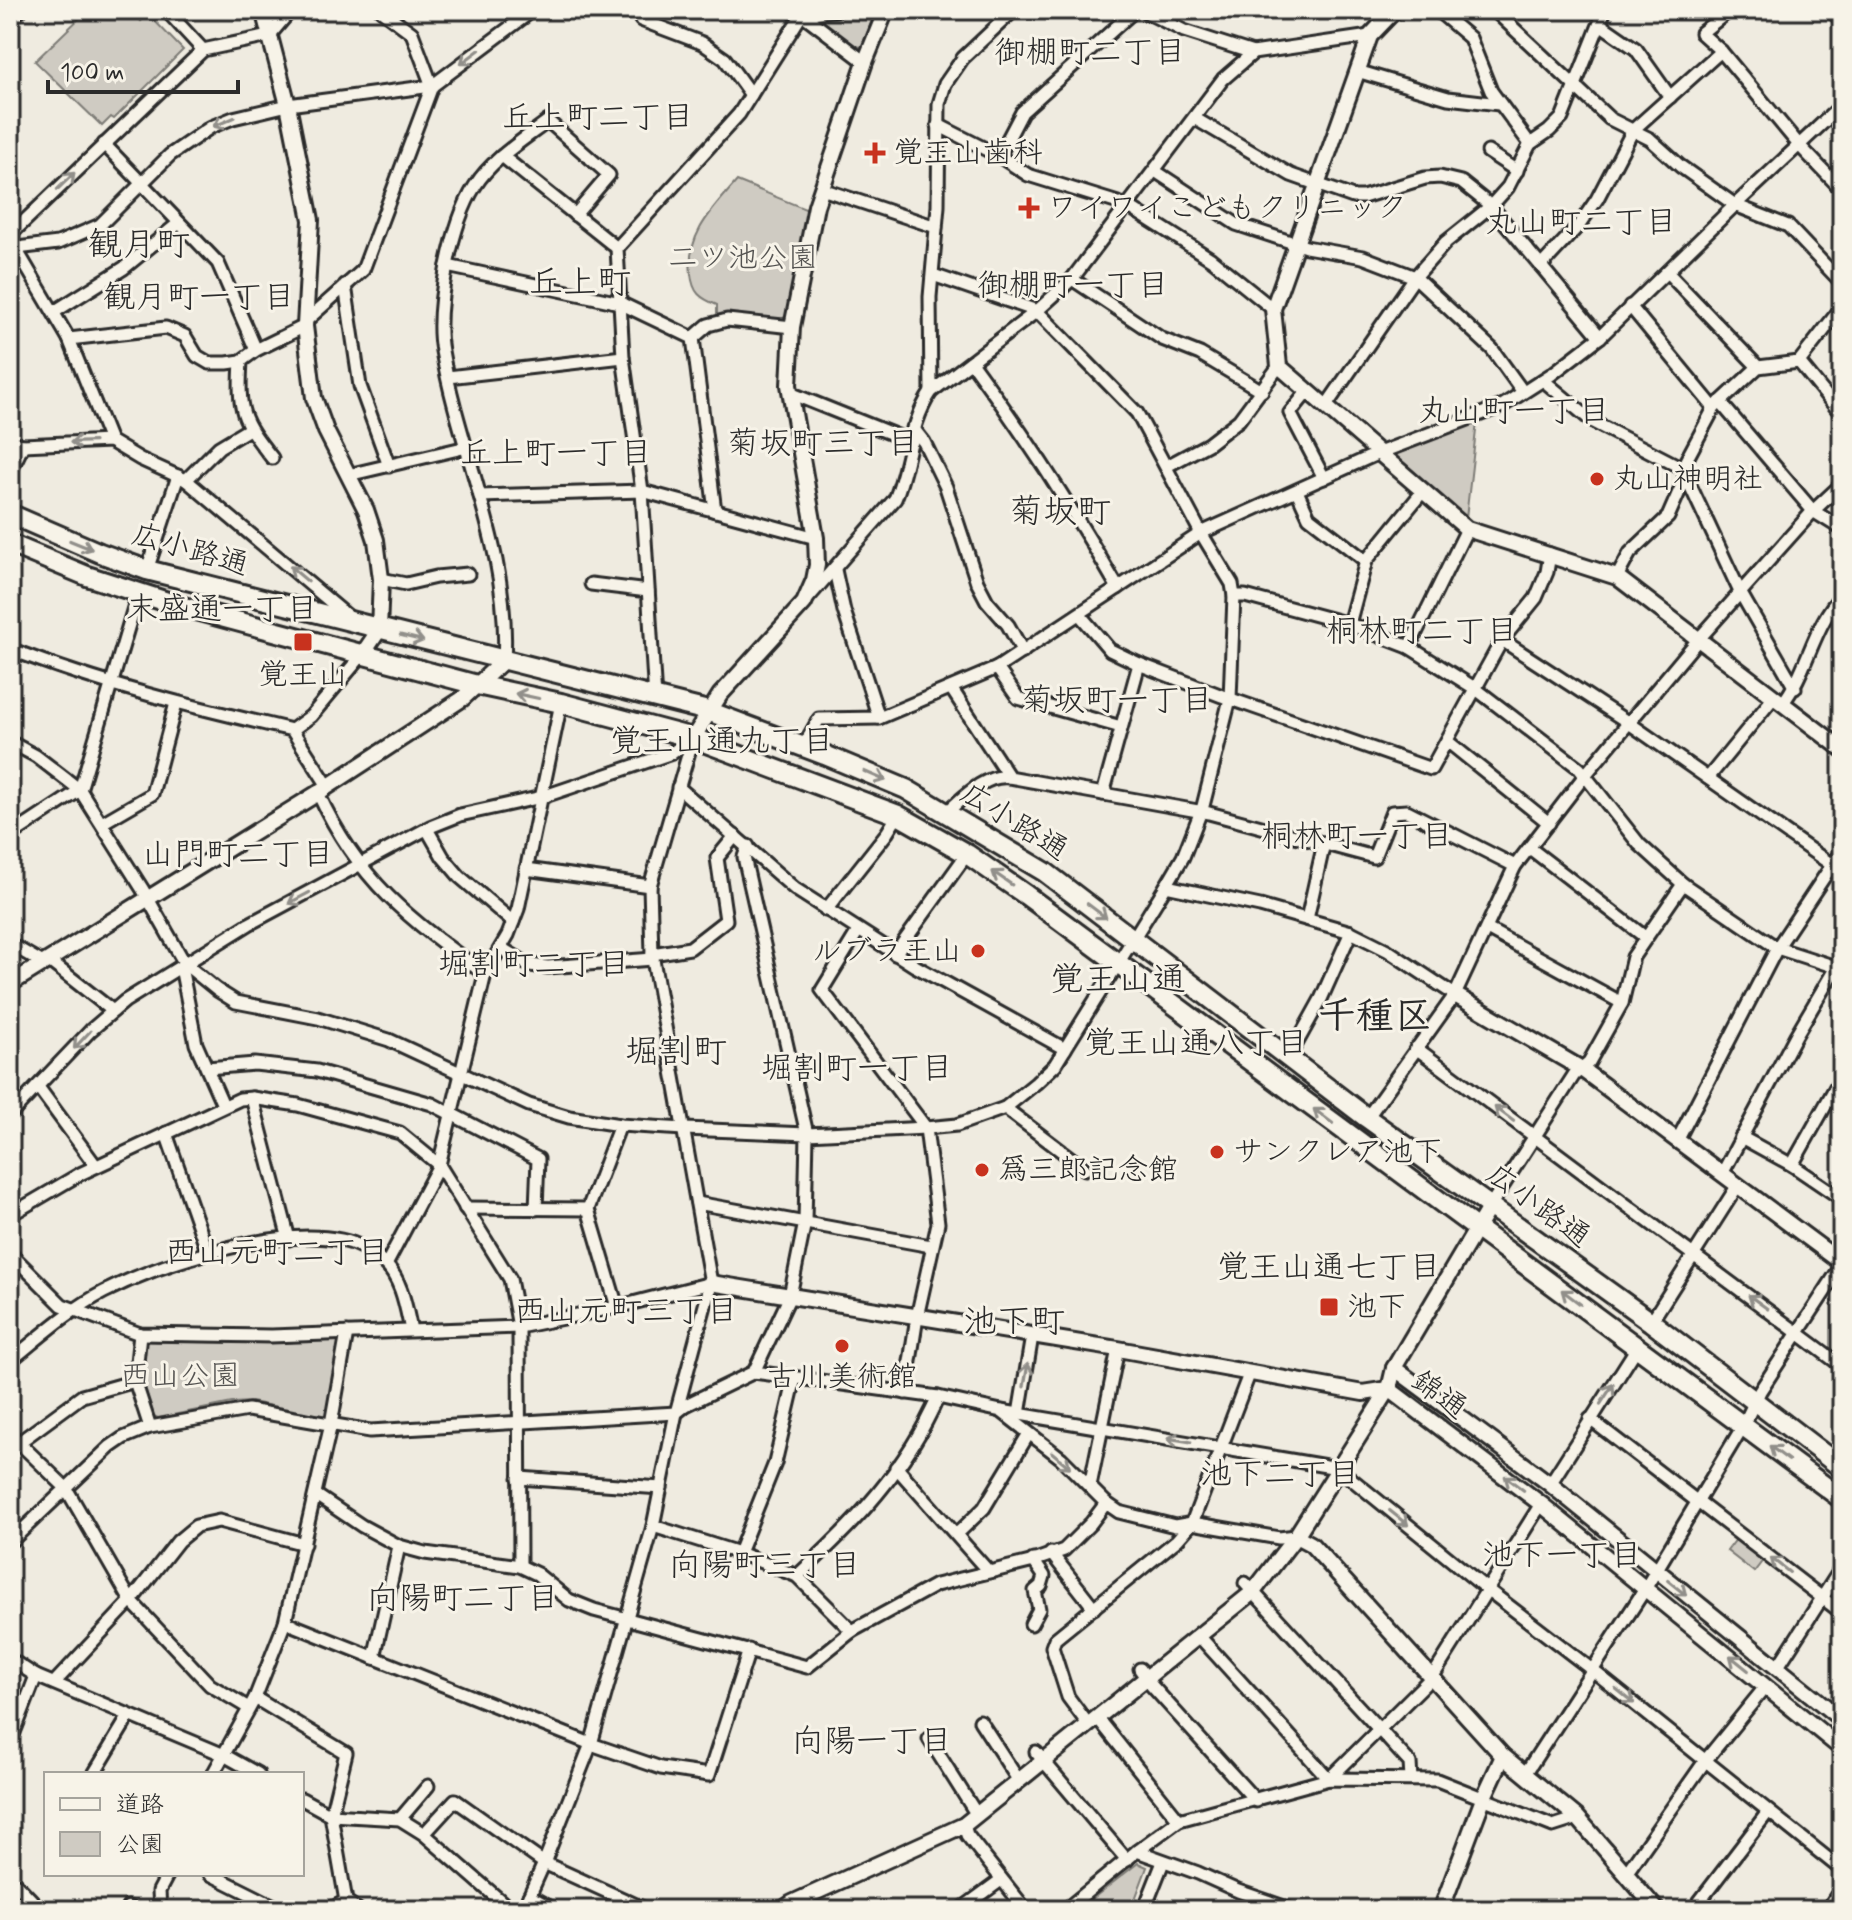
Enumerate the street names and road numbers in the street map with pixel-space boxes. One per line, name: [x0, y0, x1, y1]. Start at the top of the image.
street label: 広小路通: [127, 515, 253, 585]
street label: 広小路通: [953, 774, 1075, 870]
street label: 広小路通: [1478, 1155, 1598, 1257]
street label: 錦通: [1403, 1362, 1475, 1428]

